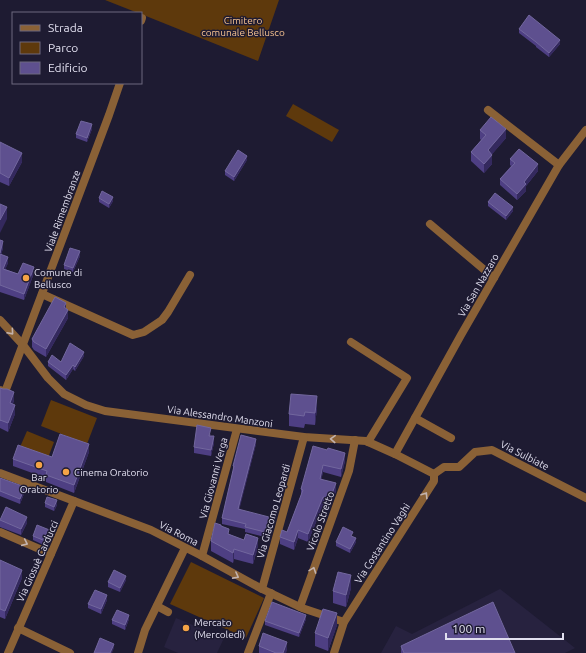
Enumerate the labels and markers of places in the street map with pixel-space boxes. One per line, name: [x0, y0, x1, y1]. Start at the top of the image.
place label: Comune di Bellusco: [34, 267, 82, 290]
marker: Comune di Bellusco: [21, 273, 31, 283]
marker: Bar Oratorio: [34, 460, 44, 470]
marker: Cinema Oratorio: [61, 467, 71, 477]
place label: Cinema Oratorio: [74, 467, 149, 478]
place label: Bar Oratorio: [20, 472, 58, 495]
place label: Mercato (Mercoledì): [194, 617, 245, 640]
marker: Mercato (Mercoledì): [181, 623, 191, 633]

